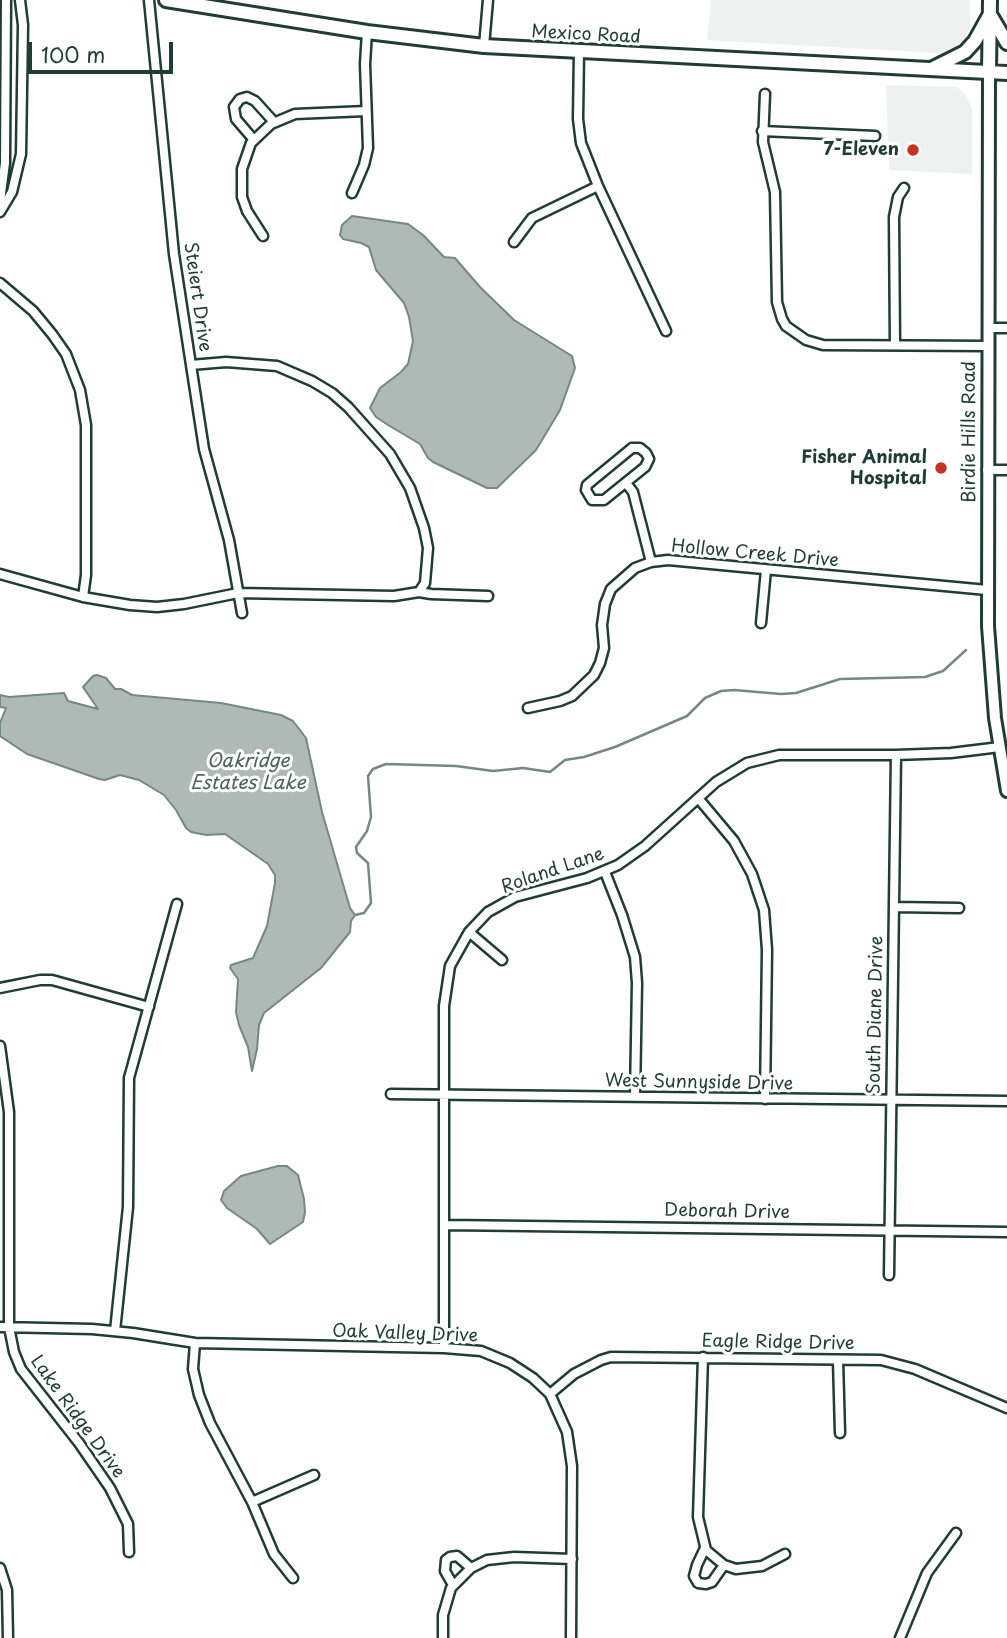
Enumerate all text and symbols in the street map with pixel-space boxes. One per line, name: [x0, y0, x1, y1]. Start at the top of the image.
street label: Mexico Road: [531, 21, 641, 49]
scale bar: [32, 28, 177, 72]
text: 100 m: [41, 38, 105, 70]
place label: 7-Eleven: [824, 139, 899, 161]
marker: 7-Eleven: [905, 142, 921, 158]
street label: Steiert Drive: [179, 241, 215, 353]
street label: Birdie Hills Road: [959, 361, 981, 503]
place label: Fisher Animal Hospital: [801, 447, 927, 490]
marker: Fisher Animal Hospital: [933, 460, 949, 476]
street label: Hollow Creek Drive: [670, 536, 840, 572]
water label: Oakridge Estates Lake: [190, 751, 306, 795]
street label: Roland Lane: [499, 843, 607, 899]
street label: South Diane Drive: [864, 936, 888, 1094]
street label: West Sunnyside Drive: [605, 1071, 793, 1095]
street label: Deborah Drive: [664, 1200, 790, 1224]
street label: Oak Valley Drive: [332, 1321, 478, 1347]
street label: Eagle Ridge Drive: [701, 1331, 855, 1355]
street label: Lake Ridge Drive: [25, 1351, 129, 1483]

